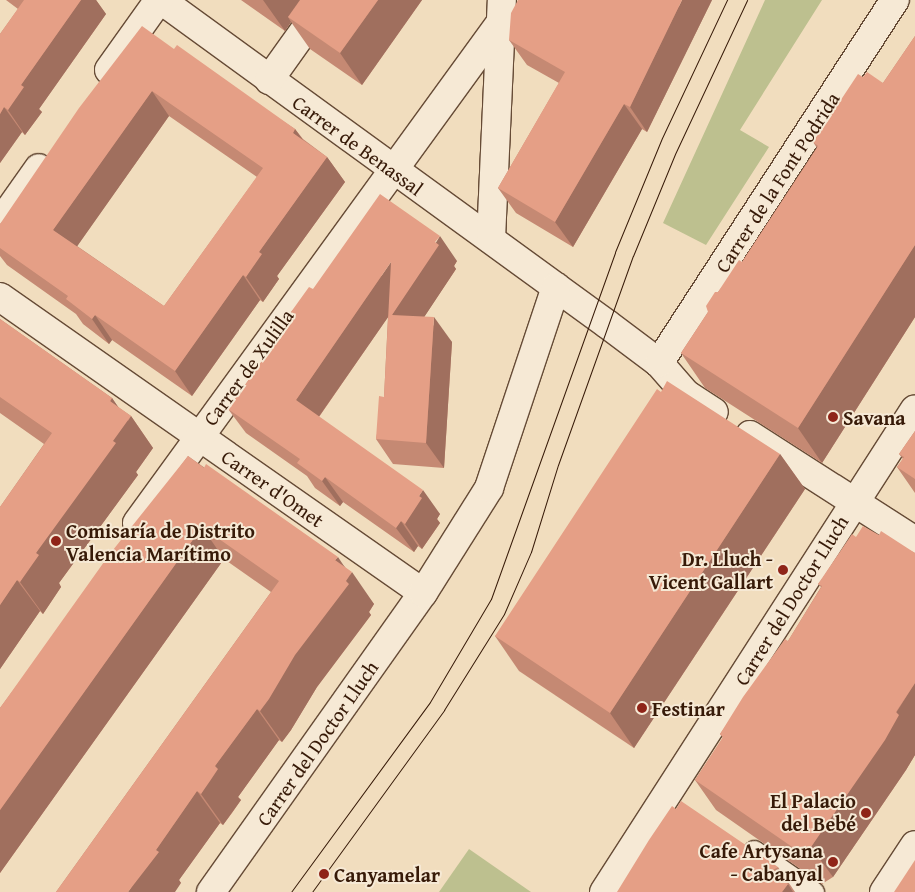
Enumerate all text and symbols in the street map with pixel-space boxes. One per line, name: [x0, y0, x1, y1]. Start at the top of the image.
street label: Carrer de la Font Podrida: [710, 87, 844, 277]
street label: Carrer de Benassal: [288, 90, 428, 200]
street label: Carrer de Xulilla: [198, 304, 298, 430]
place label: Savana: [843, 405, 906, 429]
marker: Savana: [827, 411, 839, 423]
street label: Carrer d'Omet: [217, 444, 329, 532]
street label: Carrer del Doctor Lluch: [729, 511, 853, 689]
place label: Comisaría de Distrito Valencia Marítimo: [66, 518, 255, 565]
marker: Comisaría de Distrito Valencia Marítimo: [50, 535, 62, 547]
place label: Dr. Lluch - Vicent Gallart: [649, 546, 773, 593]
marker: Dr. Lluch - Vicent Gallart: [777, 564, 789, 576]
street label: Carrer del Doctor Lluch: [251, 656, 383, 830]
place label: Festinar: [652, 696, 725, 720]
marker: Festinar: [636, 702, 648, 714]
place label: El Palacio del Bebé: [770, 789, 856, 836]
marker: El Palacio del Bebé: [860, 807, 872, 819]
place label: Cafe Artysana - Cabanyal: [700, 838, 823, 885]
marker: Cafe Artysana - Cabanyal: [827, 856, 839, 868]
place label: Canyamelar: [334, 862, 440, 886]
marker: Canyamelar: [318, 868, 330, 880]

